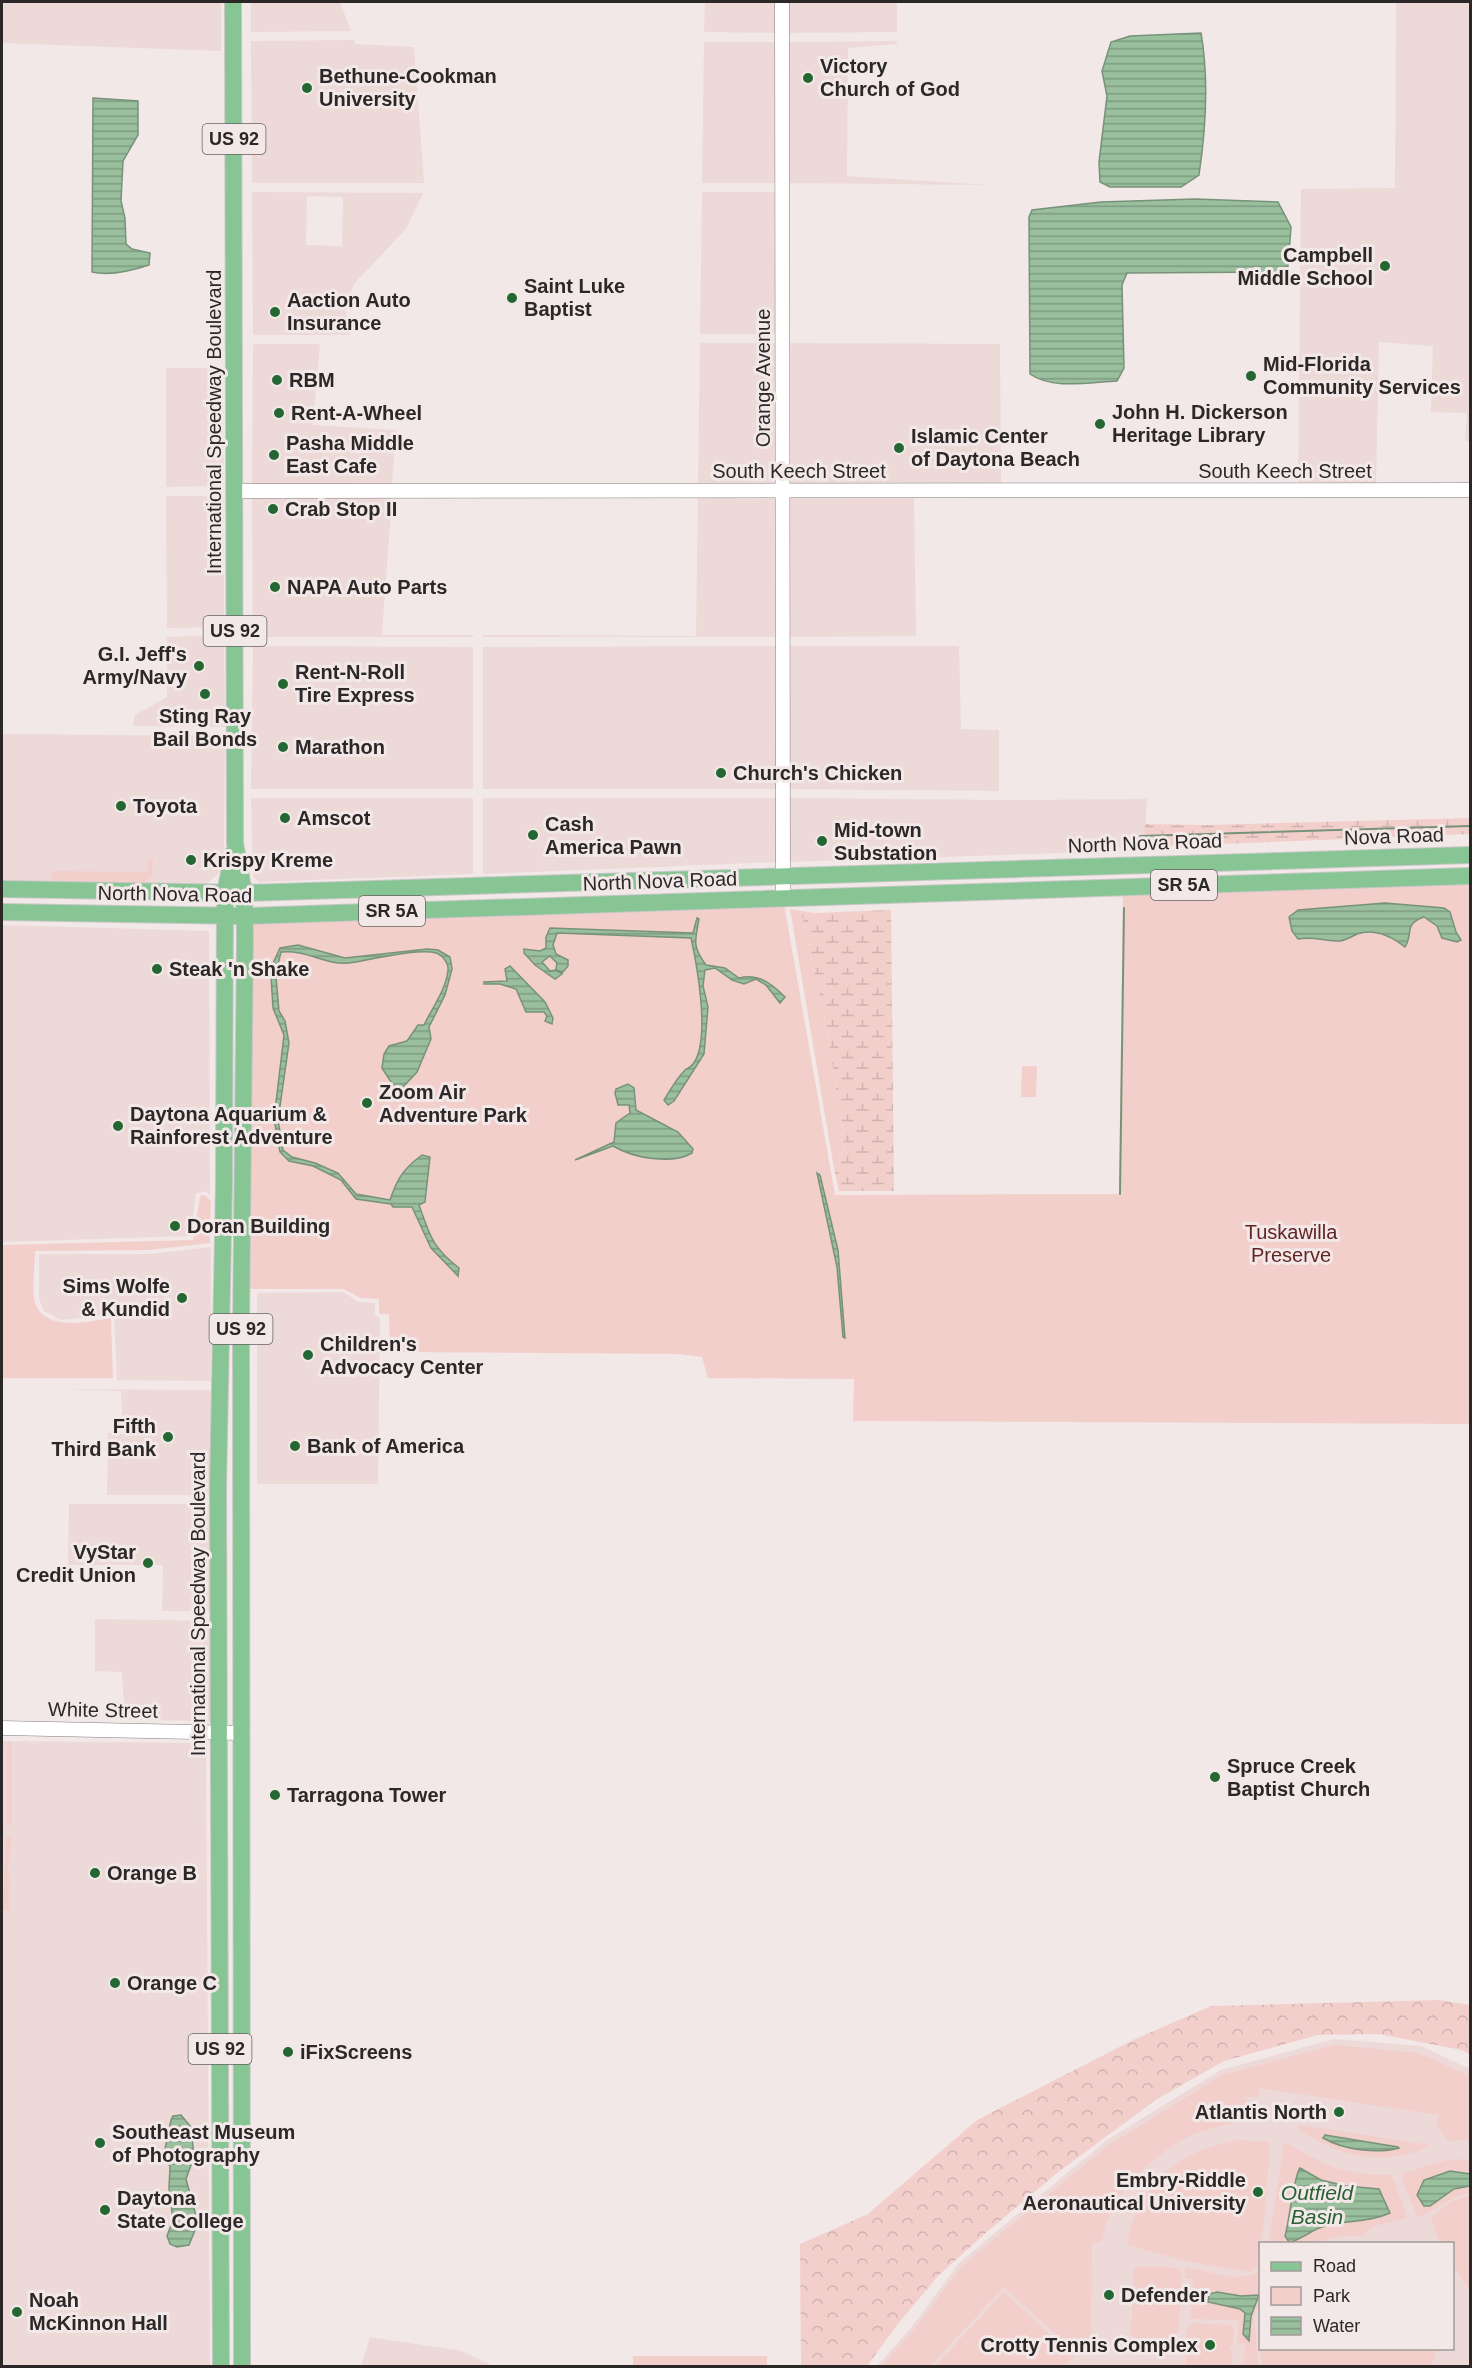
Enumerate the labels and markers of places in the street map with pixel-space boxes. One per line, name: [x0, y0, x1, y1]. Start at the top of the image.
place label: Victory Church of God: [820, 55, 960, 100]
place label: Bethune-Cookman University: [319, 65, 497, 110]
marker: Victory Church of God: [801, 71, 815, 85]
marker: Bethune-Cookman University: [300, 81, 314, 95]
place label: Campbell Middle School: [1237, 244, 1373, 289]
marker: Campbell Middle School: [1378, 259, 1392, 273]
place label: Saint Luke Baptist: [524, 275, 625, 320]
place label: Aaction Auto Insurance: [287, 289, 411, 334]
marker: Saint Luke Baptist: [505, 291, 519, 305]
marker: Aaction Auto Insurance: [268, 305, 282, 319]
place label: Mid-Florida Community Services: [1263, 353, 1461, 398]
place label: RBM: [289, 369, 335, 391]
marker: Mid-Florida Community Services: [1244, 369, 1258, 383]
marker: RBM: [270, 373, 284, 387]
place label: John H. Dickerson Heritage Library: [1112, 401, 1288, 446]
place label: Rent-A-Wheel: [291, 402, 422, 424]
marker: Rent-A-Wheel: [272, 406, 286, 420]
marker: John H. Dickerson Heritage Library: [1093, 417, 1107, 431]
place label: Islamic Center of Daytona Beach: [911, 425, 1080, 470]
place label: Pasha Middle East Cafe: [286, 432, 414, 477]
marker: Islamic Center of Daytona Beach: [892, 441, 906, 455]
marker: Pasha Middle East Cafe: [267, 448, 281, 462]
place label: Crab Stop II: [285, 498, 397, 520]
marker: Crab Stop II: [266, 502, 280, 516]
place label: NAPA Auto Parts: [287, 576, 447, 598]
marker: NAPA Auto Parts: [268, 580, 282, 594]
place label: G.I. Jeff's Army/Navy: [82, 643, 188, 688]
marker: G.I. Jeff's Army/Navy: [192, 659, 206, 673]
place label: Rent-N-Roll Tire Express: [295, 661, 415, 706]
marker: Rent-N-Roll Tire Express: [276, 677, 290, 691]
marker: Sting Ray Bail Bonds: [198, 687, 212, 701]
place label: Sting Ray Bail Bonds: [153, 705, 257, 750]
place label: Marathon: [295, 736, 385, 758]
marker: Marathon: [276, 740, 290, 754]
place label: Church's Chicken: [733, 762, 902, 784]
marker: Church's Chicken: [714, 766, 728, 780]
place label: Toyota: [133, 795, 198, 817]
marker: Toyota: [114, 799, 128, 813]
place label: Amscot: [297, 807, 371, 829]
marker: Amscot: [278, 811, 292, 825]
place label: Cash America Pawn: [545, 813, 682, 858]
place label: Mid-town Substation: [834, 819, 937, 864]
marker: Cash America Pawn: [526, 828, 540, 842]
marker: Mid-town Substation: [815, 834, 829, 848]
place label: Krispy Kreme: [203, 849, 333, 871]
marker: Krispy Kreme: [184, 853, 198, 867]
place label: Steak 'n Shake: [169, 958, 309, 980]
marker: Steak 'n Shake: [150, 962, 164, 976]
place label: Zoom Air Adventure Park: [379, 1081, 528, 1126]
marker: Zoom Air Adventure Park: [360, 1096, 374, 1110]
place label: Daytona Aquarium & Rainforest Adventure: [130, 1103, 333, 1148]
marker: Daytona Aquarium & Rainforest Adventure: [111, 1119, 125, 1133]
place label: Doran Building: [187, 1215, 330, 1237]
marker: Doran Building: [168, 1219, 182, 1233]
place label: Sims Wolfe & Kundid: [63, 1275, 170, 1320]
marker: Sims Wolfe & Kundid: [175, 1291, 189, 1305]
place label: Children's Advocacy Center: [320, 1333, 484, 1378]
marker: Children's Advocacy Center: [301, 1348, 315, 1362]
place label: Fifth Third Bank: [52, 1415, 157, 1460]
marker: Fifth Third Bank: [161, 1430, 175, 1444]
place label: Bank of America: [307, 1435, 465, 1457]
marker: Bank of America: [288, 1439, 302, 1453]
place label: VyStar Credit Union: [16, 1541, 136, 1586]
marker: VyStar Credit Union: [141, 1556, 155, 1570]
place label: Spruce Creek Baptist Church: [1227, 1755, 1370, 1800]
marker: Spruce Creek Baptist Church: [1208, 1770, 1222, 1784]
place label: Tarragona Tower: [287, 1784, 447, 1806]
marker: Tarragona Tower: [268, 1788, 282, 1802]
place label: Orange B: [107, 1862, 197, 1884]
marker: Orange B: [88, 1866, 102, 1880]
place label: Orange C: [127, 1972, 217, 1994]
marker: Orange C: [108, 1976, 122, 1990]
place label: iFixScreens: [300, 2041, 412, 2063]
marker: iFixScreens: [281, 2045, 295, 2059]
place label: Atlantis North: [1195, 2101, 1327, 2123]
marker: Atlantis North: [1332, 2105, 1346, 2119]
place label: Southeast Museum of Photography: [112, 2121, 295, 2166]
marker: Southeast Museum of Photography: [93, 2136, 107, 2150]
place label: Embry-Riddle Aeronautical University: [1023, 2169, 1247, 2214]
marker: Embry-Riddle Aeronautical University: [1251, 2185, 1265, 2199]
place label: Daytona State College: [117, 2187, 244, 2232]
marker: Daytona State College: [98, 2203, 112, 2217]
place label: Defender: [1121, 2284, 1208, 2306]
marker: Defender: [1102, 2288, 1116, 2302]
place label: Noah McKinnon Hall: [29, 2289, 168, 2334]
marker: Noah McKinnon Hall: [10, 2305, 24, 2319]
place label: Crotty Tennis Complex: [981, 2334, 1198, 2356]
marker: Crotty Tennis Complex: [1203, 2338, 1217, 2352]

